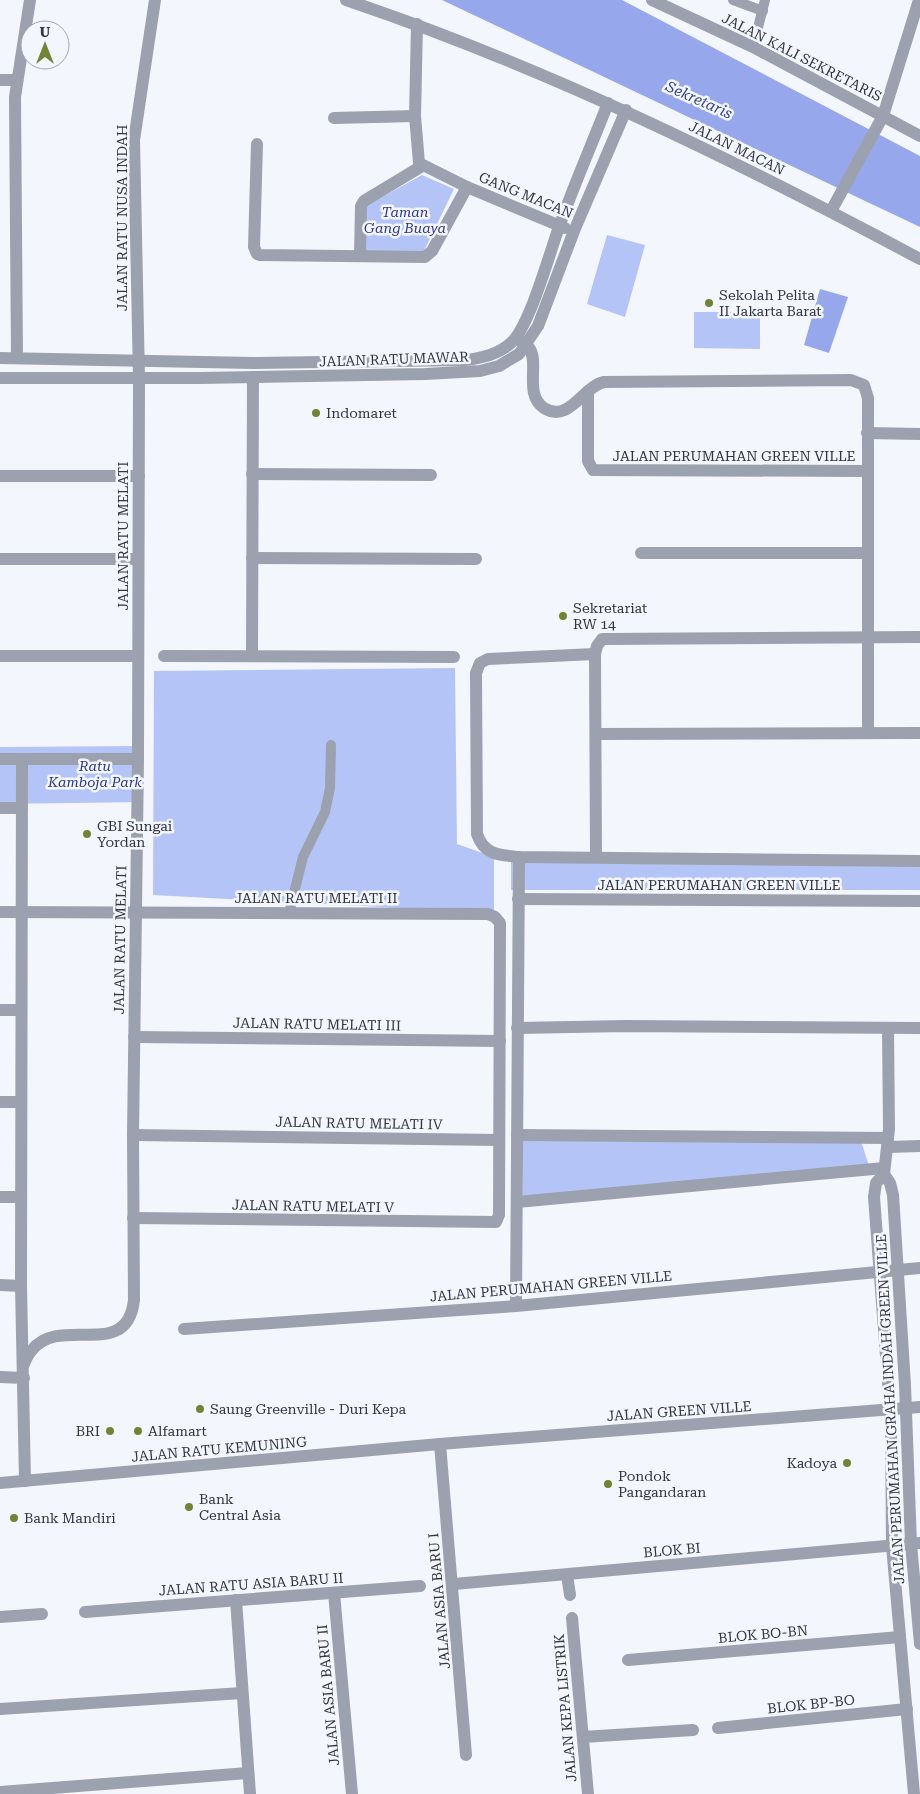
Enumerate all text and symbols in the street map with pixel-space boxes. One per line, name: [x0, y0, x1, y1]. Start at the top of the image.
street label: JALAN KALI SEKRETARIS: [719, 10, 885, 104]
north arrow: [20, 20, 70, 70]
text: U: [40, 24, 51, 40]
water label: Sekretaris: [662, 77, 735, 123]
street label: JALAN MACAN: [687, 118, 787, 178]
street label: JALAN RATU NUSA INDAH: [114, 124, 130, 311]
street label: GANG MACAN: [477, 169, 575, 221]
park label: Taman Gang Buaya: [364, 204, 446, 236]
place label: Sekolah Pelita II Jakarta Barat: [719, 287, 822, 319]
marker: Sekolah Pelita II Jakarta Barat: [703, 297, 715, 309]
street label: JALAN RATU MAWAR: [319, 348, 469, 370]
place label: Indomaret: [326, 405, 397, 421]
marker: Indomaret: [310, 407, 322, 419]
street label: JALAN PERUMAHAN GREEN VILLE: [612, 448, 856, 464]
street label: JALAN RATU MELATI: [115, 462, 131, 610]
place label: Sekretariat RW 14: [573, 600, 647, 632]
marker: Sekretariat RW 14: [557, 610, 569, 622]
park label: Ratu Kamboja Park: [47, 758, 142, 790]
place label: GBI Sungai Yordan: [97, 818, 173, 850]
marker: GBI Sungai Yordan: [81, 828, 93, 840]
street label: JALAN RATU MELATI: [111, 865, 129, 1015]
street label: JALAN PERUMAHAN GREEN VILLE: [597, 877, 841, 893]
street label: JALAN RATU MELATI II: [235, 890, 398, 906]
street label: JALAN RATU MELATI III: [233, 1015, 401, 1033]
street label: JALAN RATU MELATI IV: [275, 1114, 443, 1132]
street label: JALAN RATU MELATI V: [232, 1197, 394, 1215]
street label: JALAN PERUMAHAN GRAHA INDAH GREEN VILLE: [873, 1234, 907, 1584]
street label: JALAN PERUMAHAN GREEN VILLE: [429, 1267, 673, 1305]
street label: JALAN GREEN VILLE: [606, 1398, 752, 1424]
place label: Saung Greenville - Duri Kepa: [210, 1401, 407, 1417]
marker: Saung Greenville - Duri Kepa: [194, 1403, 206, 1415]
place label: BRI: [76, 1423, 100, 1439]
place label: Alfamart: [148, 1423, 207, 1439]
marker: BRI: [104, 1425, 116, 1437]
marker: Alfamart: [132, 1425, 144, 1437]
street label: JALAN RATU KEMUNING: [131, 1433, 308, 1465]
place label: Kadoya: [787, 1455, 837, 1471]
marker: Kadoya: [841, 1457, 853, 1469]
place label: Pondok Pangandaran: [618, 1468, 706, 1500]
marker: Pondok Pangandaran: [602, 1478, 614, 1490]
place label: Bank Central Asia: [199, 1491, 281, 1523]
marker: Bank Central Asia: [183, 1501, 195, 1513]
place label: Bank Mandiri: [24, 1510, 116, 1526]
marker: Bank Mandiri: [8, 1512, 20, 1524]
street label: JALAN ASIA BARU I: [425, 1532, 453, 1670]
street label: BLOK BI: [643, 1540, 701, 1560]
street label: JALAN RATU ASIA BARU II: [158, 1570, 344, 1598]
street label: BLOK BO-BN: [717, 1622, 809, 1646]
street label: JALAN ASIA BARU II: [314, 1624, 342, 1766]
street label: JALAN KEPA LISTRIK: [551, 1633, 579, 1783]
street label: BLOK BP-BO: [766, 1691, 856, 1717]

